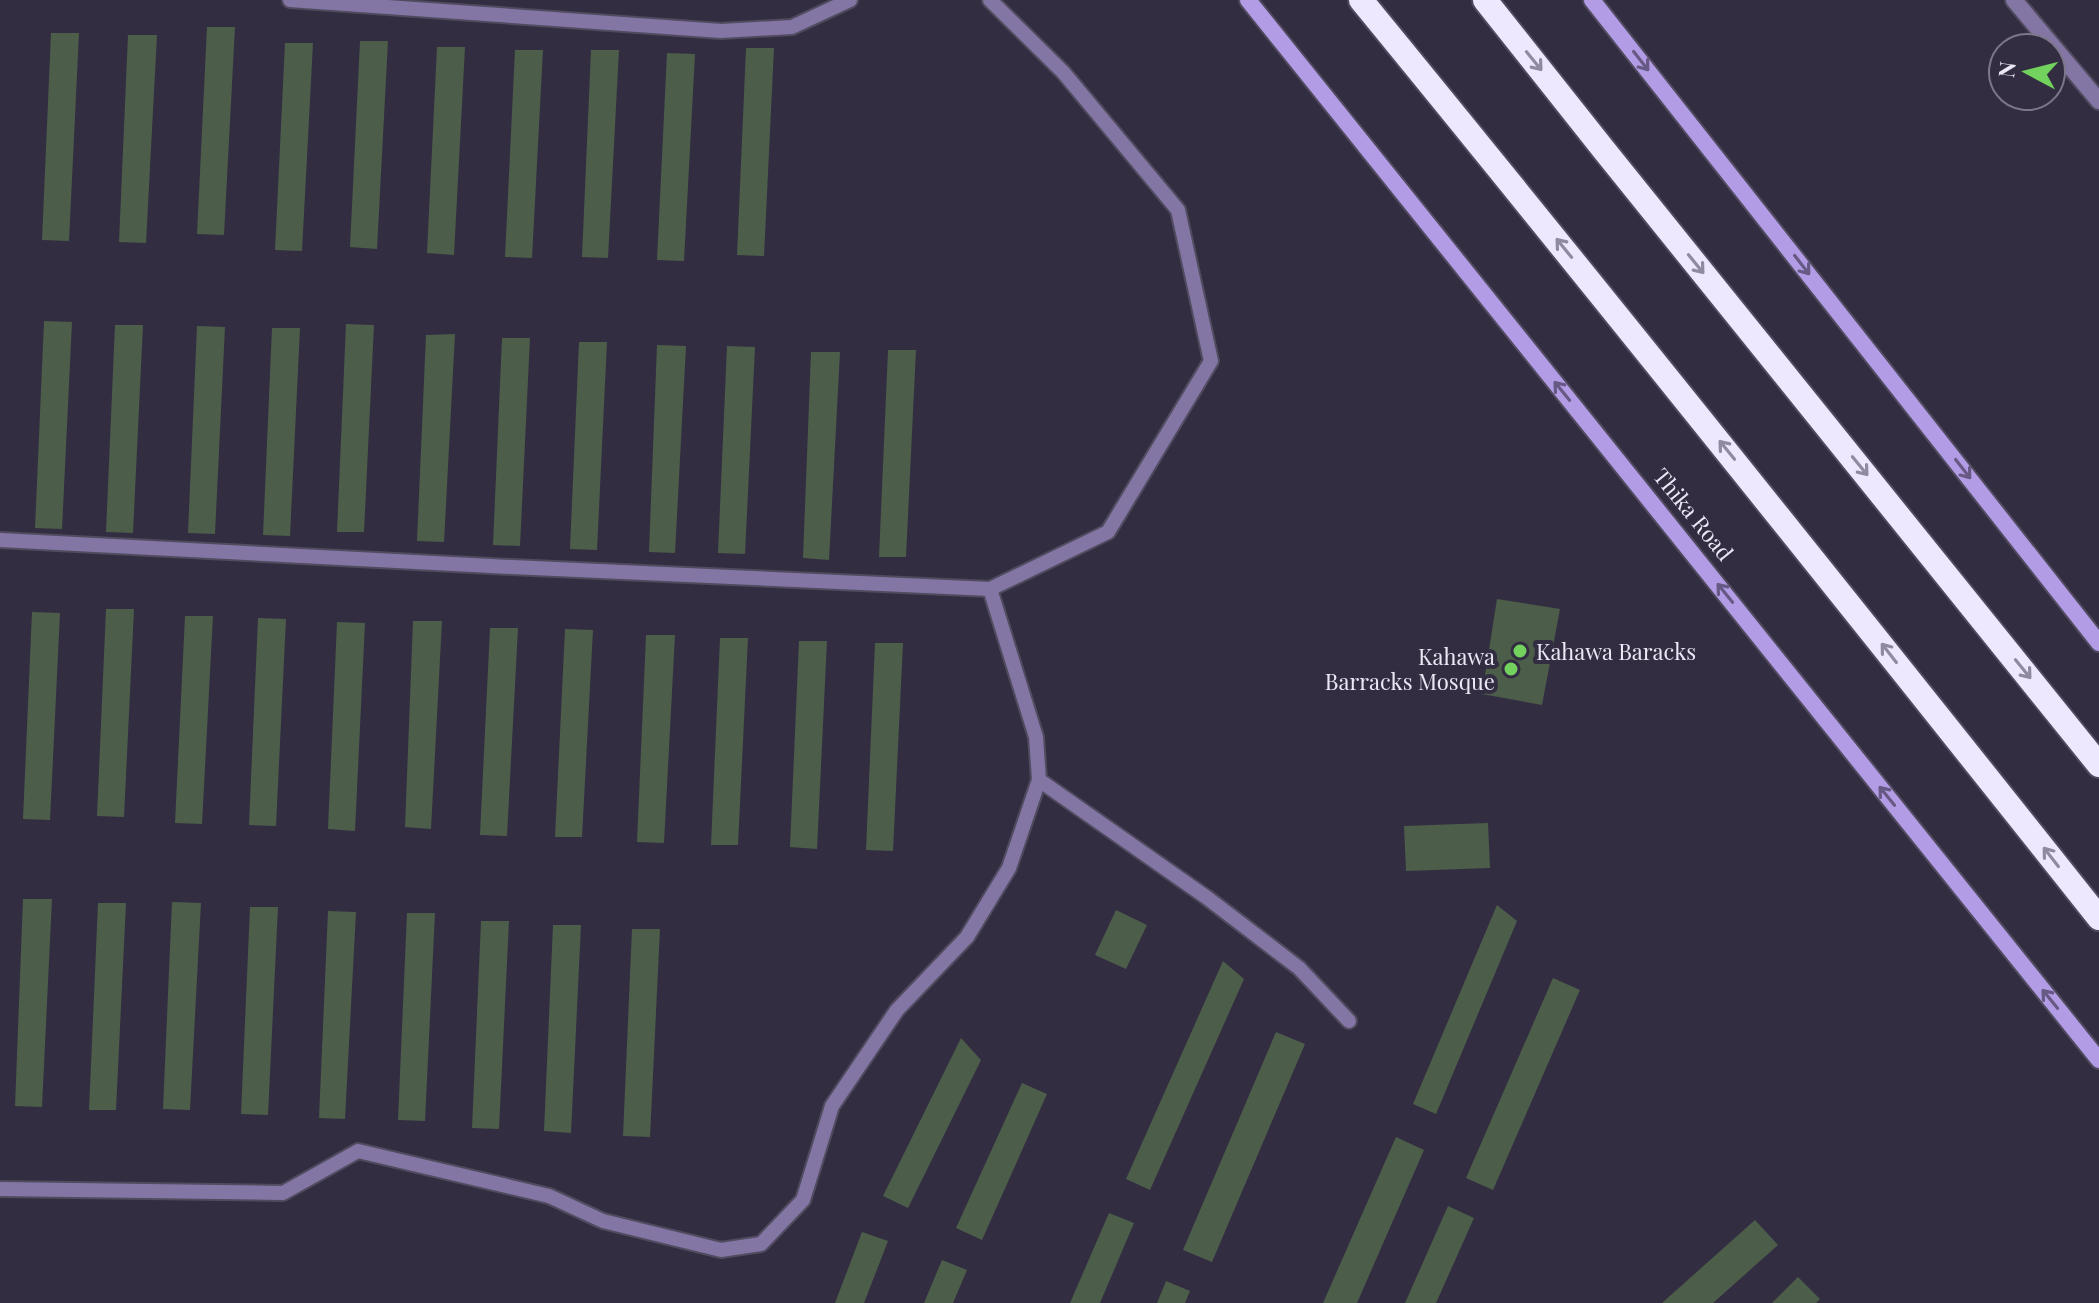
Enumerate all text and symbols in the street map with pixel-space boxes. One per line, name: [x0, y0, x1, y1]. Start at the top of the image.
north arrow: [1987, 32, 2067, 112]
one-way arrow: [1526, 50, 1543, 71]
one-way arrow: [1632, 50, 1650, 71]
text: N: [1990, 60, 2022, 79]
one-way arrow: [1555, 238, 1573, 258]
one-way arrow: [1687, 253, 1705, 274]
one-way arrow: [1794, 254, 1811, 275]
one-way arrow: [1553, 381, 1570, 402]
one-way arrow: [1718, 440, 1736, 461]
one-way arrow: [1850, 456, 1868, 477]
one-way arrow: [1954, 458, 1972, 479]
street label: Thika Road: [1647, 461, 1741, 567]
one-way arrow: [1716, 583, 1734, 604]
place label: Kahawa Baracks: [1536, 636, 1696, 666]
place label: Kahawa Barracks Mosque: [1325, 641, 1495, 696]
marker: Kahawa Baracks: [1511, 642, 1529, 660]
one-way arrow: [1880, 643, 1898, 664]
one-way arrow: [2014, 658, 2032, 679]
marker: Kahawa Barracks Mosque: [1502, 660, 1520, 678]
one-way arrow: [1879, 786, 1896, 807]
one-way arrow: [2042, 847, 2059, 868]
one-way arrow: [2041, 989, 2059, 1010]

